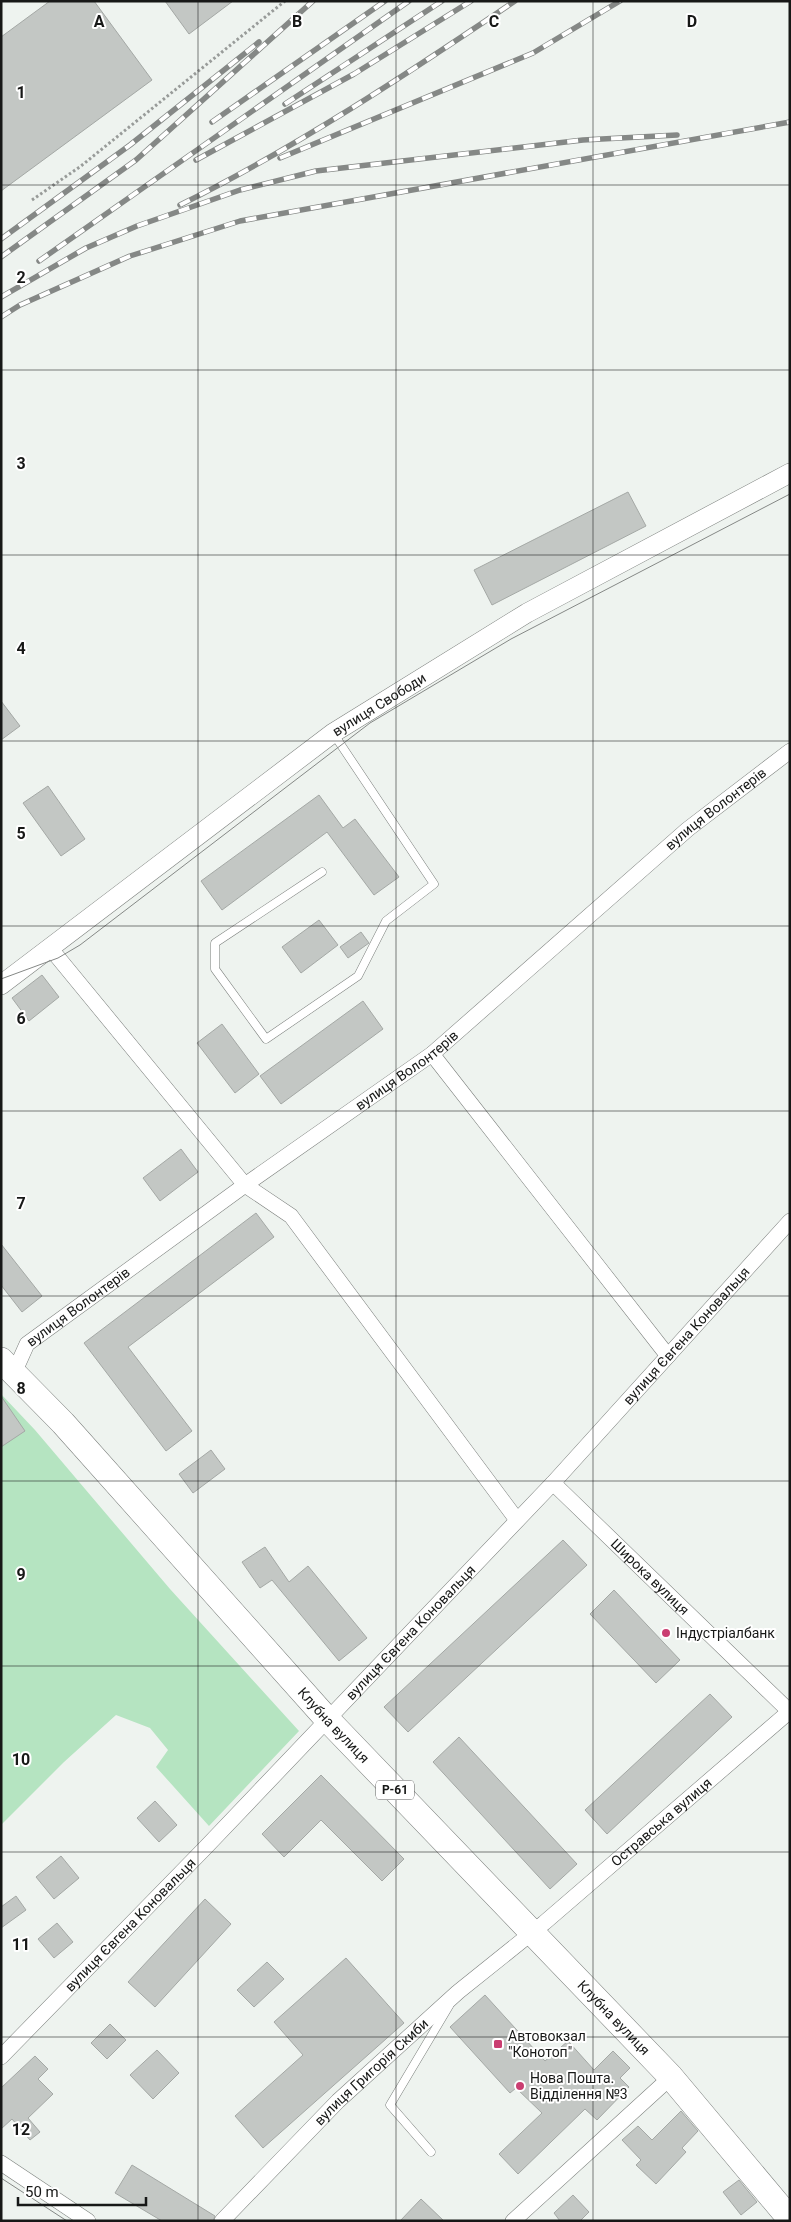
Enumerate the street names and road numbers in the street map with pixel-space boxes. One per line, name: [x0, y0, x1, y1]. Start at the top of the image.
street label: вулиця Свободи: [329, 670, 429, 739]
street label: вулиця Волонтерів: [662, 764, 769, 853]
street label: вулиця Волонтерів: [352, 1027, 461, 1113]
street label: вулиця Волонтерів: [23, 1264, 133, 1350]
street label: вулиця Євгена Коновальця: [620, 1264, 753, 1408]
street label: Широка вулиця: [608, 1535, 692, 1618]
street label: вулиця Євгена Коновальця: [343, 1562, 479, 1703]
street label: Клубна вулиця: [295, 1684, 373, 1766]
street label: Остравська вулиця: [608, 1774, 715, 1870]
road number: Р-61: [376, 1780, 414, 1800]
street label: вулиця Євгена Коновальця: [62, 1855, 199, 1995]
street label: Клубна вулиця: [574, 1977, 653, 2058]
street label: вулиця Григорія Скиби: [311, 2015, 431, 2128]

